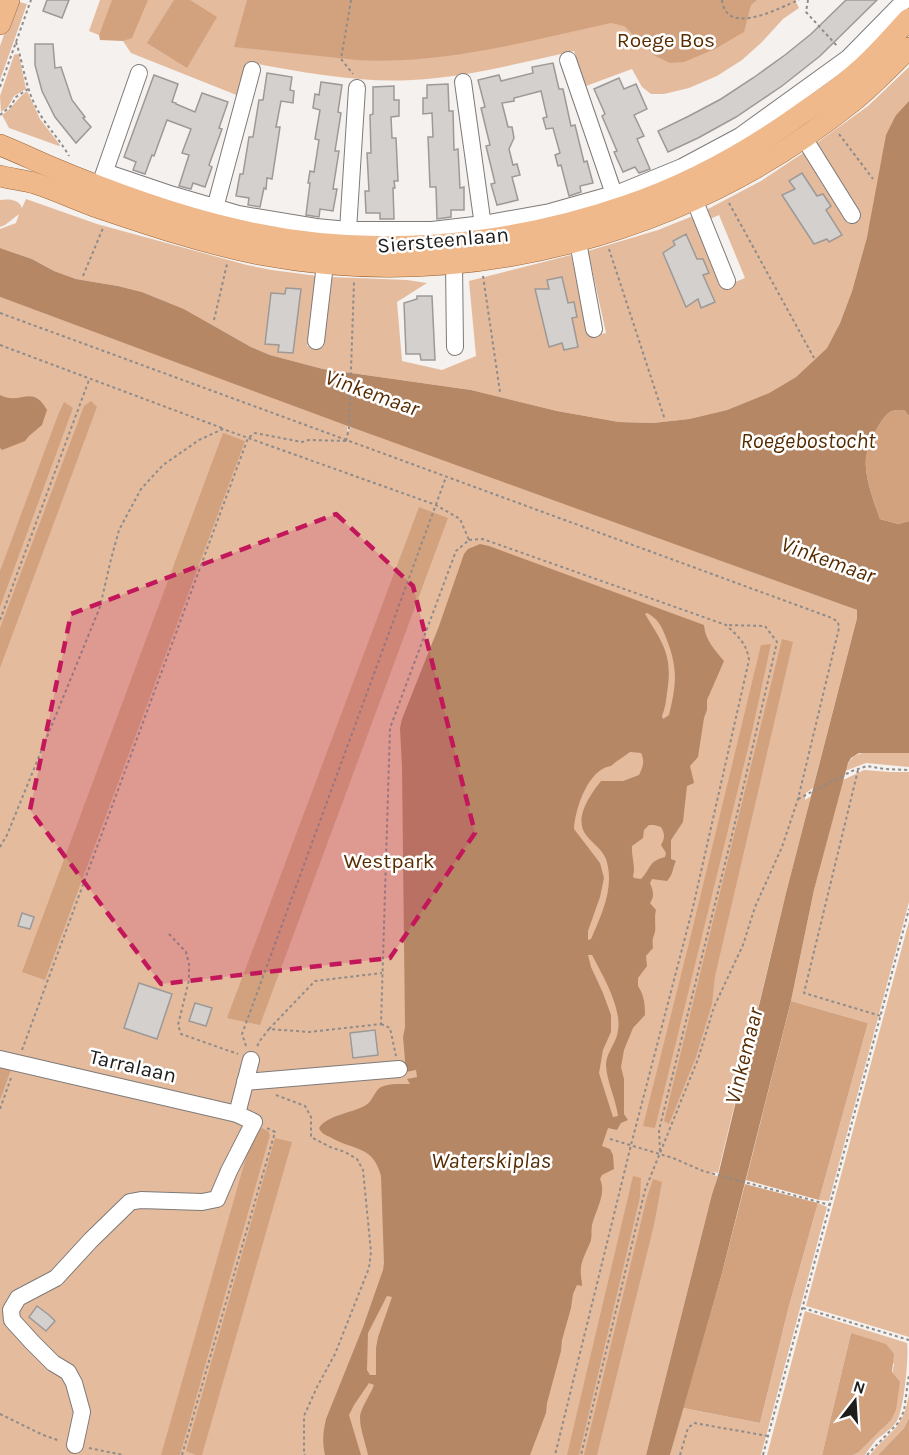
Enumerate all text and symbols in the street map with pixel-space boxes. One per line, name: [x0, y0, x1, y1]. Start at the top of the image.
park label: Roege Bos: [617, 28, 715, 52]
street label: Siersteenlaan: [376, 222, 510, 258]
water label: Vinkemaar: [321, 364, 424, 423]
water label: Roegebostocht: [740, 428, 876, 454]
water label: Vinkemaar: [777, 531, 880, 590]
park label: Westpark: [343, 849, 435, 873]
water label: Vinkemaar: [719, 1004, 769, 1107]
street label: Tarralaan: [87, 1044, 179, 1088]
water label: Waterskiplas: [431, 1148, 551, 1174]
north arrow: [825, 1371, 885, 1431]
text: N: [851, 1376, 868, 1398]

